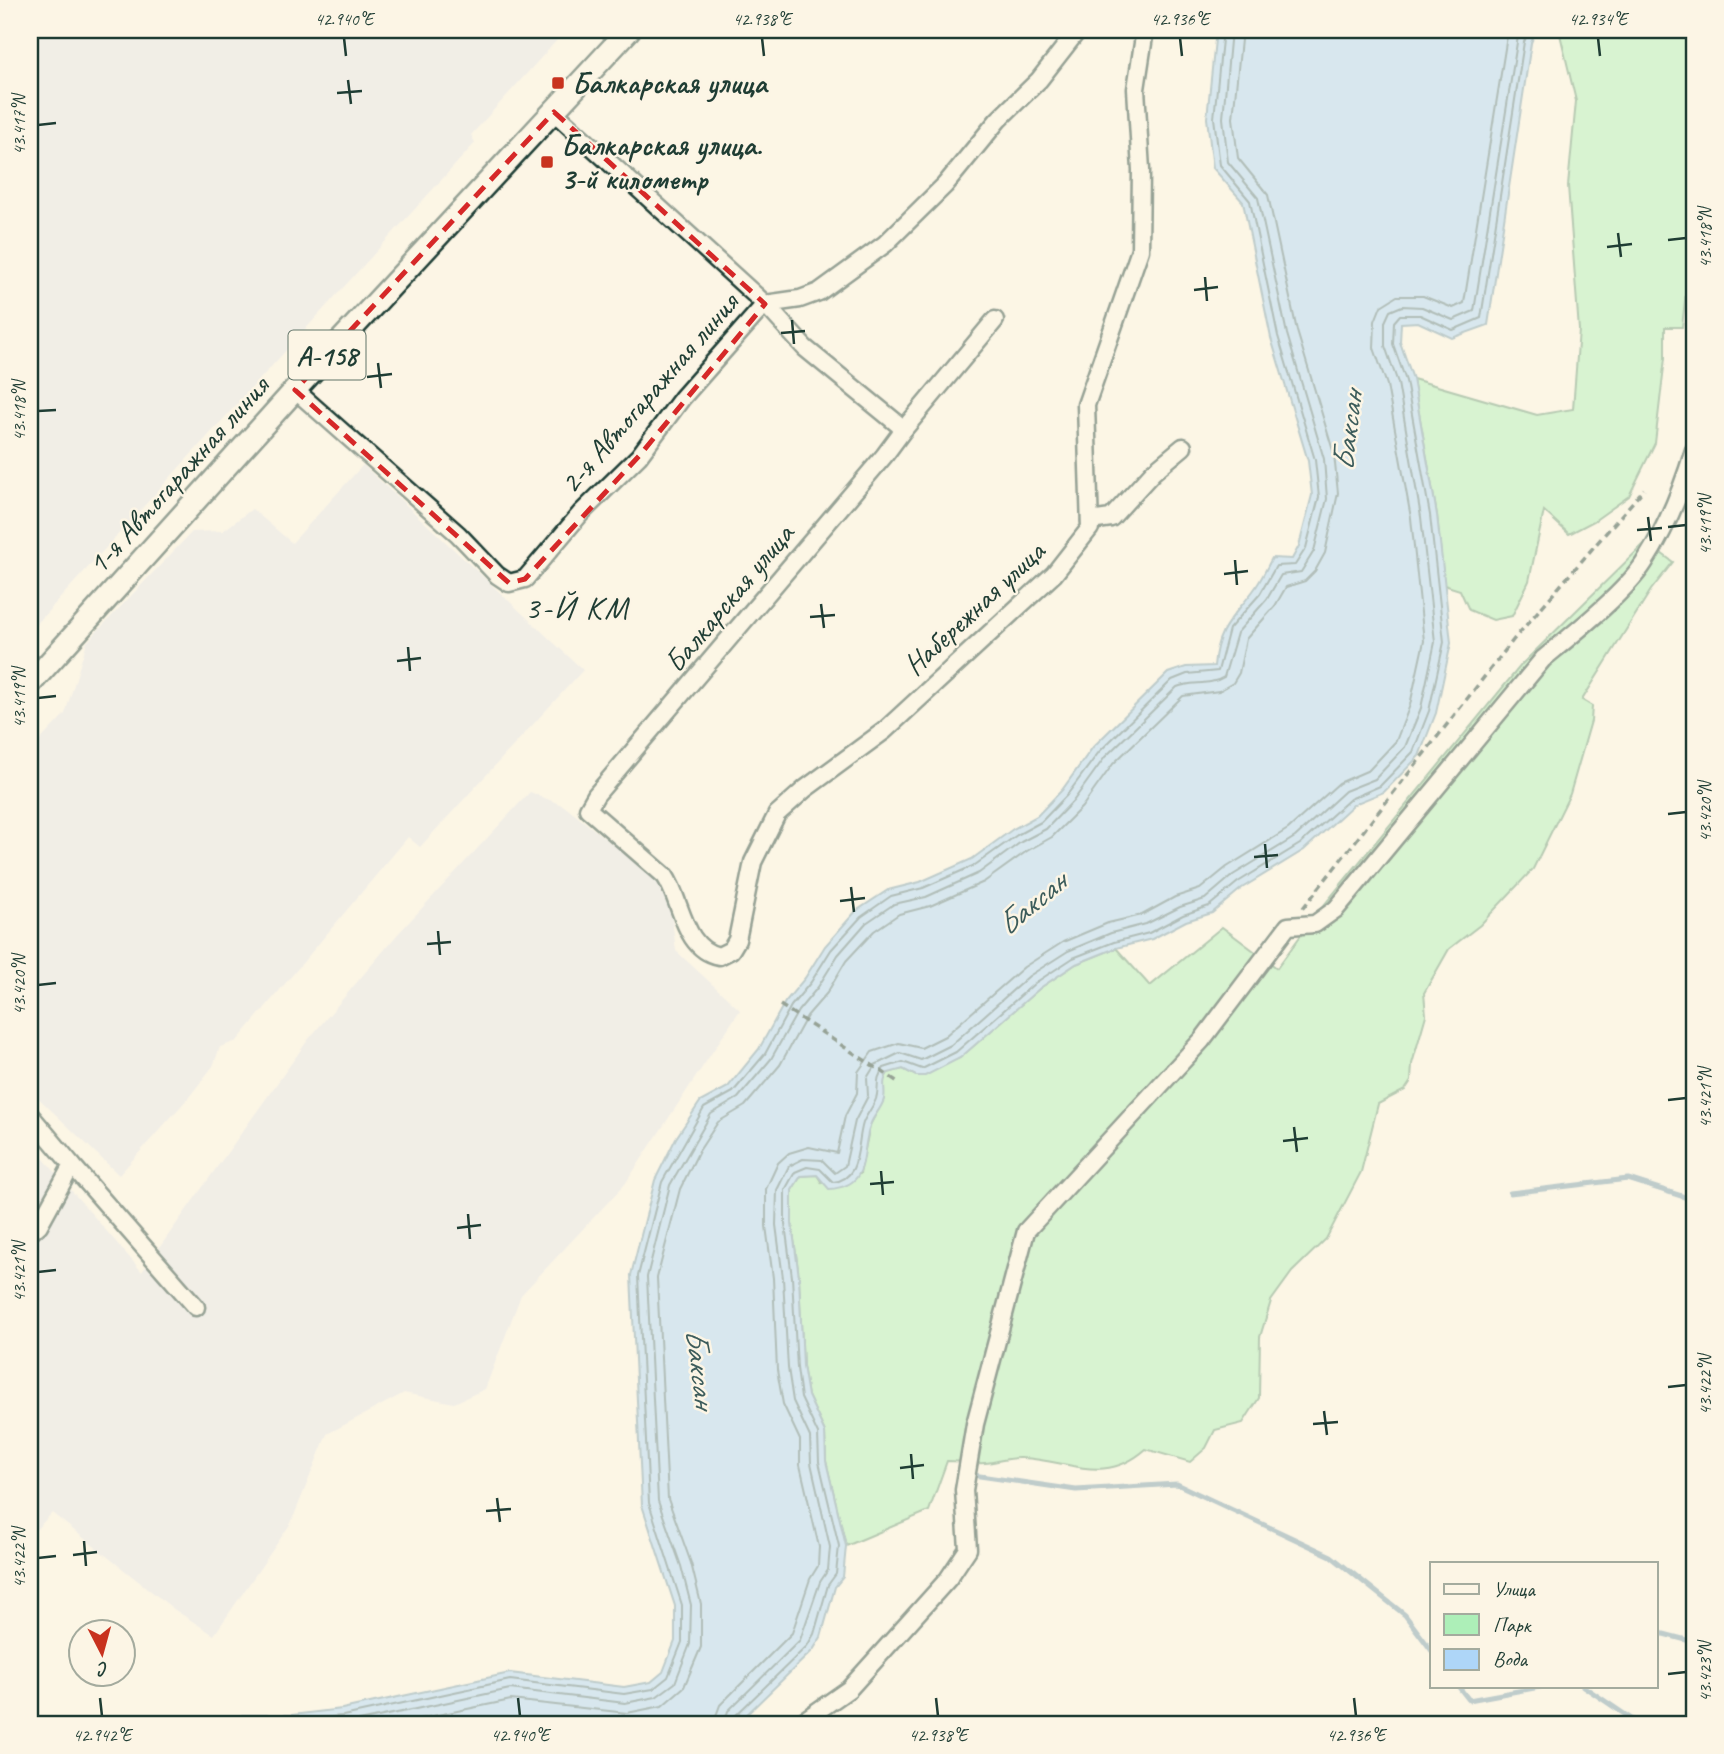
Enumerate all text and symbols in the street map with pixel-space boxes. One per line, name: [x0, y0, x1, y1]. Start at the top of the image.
text: 42.940°E: [315, 8, 376, 30]
text: 42.938°E: [733, 8, 794, 30]
text: 42.936°E: [1151, 8, 1212, 30]
text: 42.934°E: [1569, 8, 1630, 30]
place label: Балкарская улица: [572, 64, 769, 103]
marker: Балкарская улица: [550, 75, 566, 91]
text: 43.417°N: [8, 92, 30, 155]
place label: Балкарская улица. 3-й километр: [561, 126, 763, 198]
marker: Балкарская улица. 3-й километр: [539, 154, 555, 170]
text: 43.418°N: [1694, 205, 1716, 268]
street label: 2-я Автогаражная линия: [551, 283, 748, 501]
road number: А-158: [288, 330, 366, 380]
street label: 1-я Автогаражная линия: [79, 366, 279, 582]
text: 43.418°N: [8, 378, 30, 441]
water label: Баксан: [1322, 384, 1373, 473]
text: 43.419°N: [1694, 492, 1716, 555]
street label: Балкарская улица: [656, 514, 803, 680]
street label: Набережная улица: [895, 531, 1054, 683]
district label: 3-Й КМ: [525, 587, 630, 628]
text: 43.419°N: [8, 665, 30, 728]
text: 43.420°N: [1694, 779, 1716, 842]
water label: Баксан: [988, 859, 1079, 945]
text: 43.420°N: [8, 952, 30, 1015]
text: 43.421°N: [1694, 1065, 1716, 1128]
text: 43.421°N: [8, 1239, 30, 1302]
water label: Баксан: [675, 1326, 726, 1415]
text: 43.422°N: [1694, 1352, 1716, 1415]
text: 43.422°N: [8, 1525, 30, 1588]
legend: [1430, 1562, 1658, 1688]
text: Улица: [1493, 1576, 1536, 1602]
text: Парк: [1493, 1612, 1533, 1638]
north arrow: [66, 1618, 136, 1688]
text: 43.423°N: [1694, 1639, 1716, 1702]
text: Вода: [1493, 1646, 1529, 1672]
text: С: [95, 1656, 110, 1682]
text: 42.942°E: [73, 1724, 134, 1746]
text: 42.940°E: [491, 1724, 552, 1746]
text: 42.938°E: [909, 1724, 970, 1746]
text: 42.936°E: [1327, 1724, 1388, 1746]

